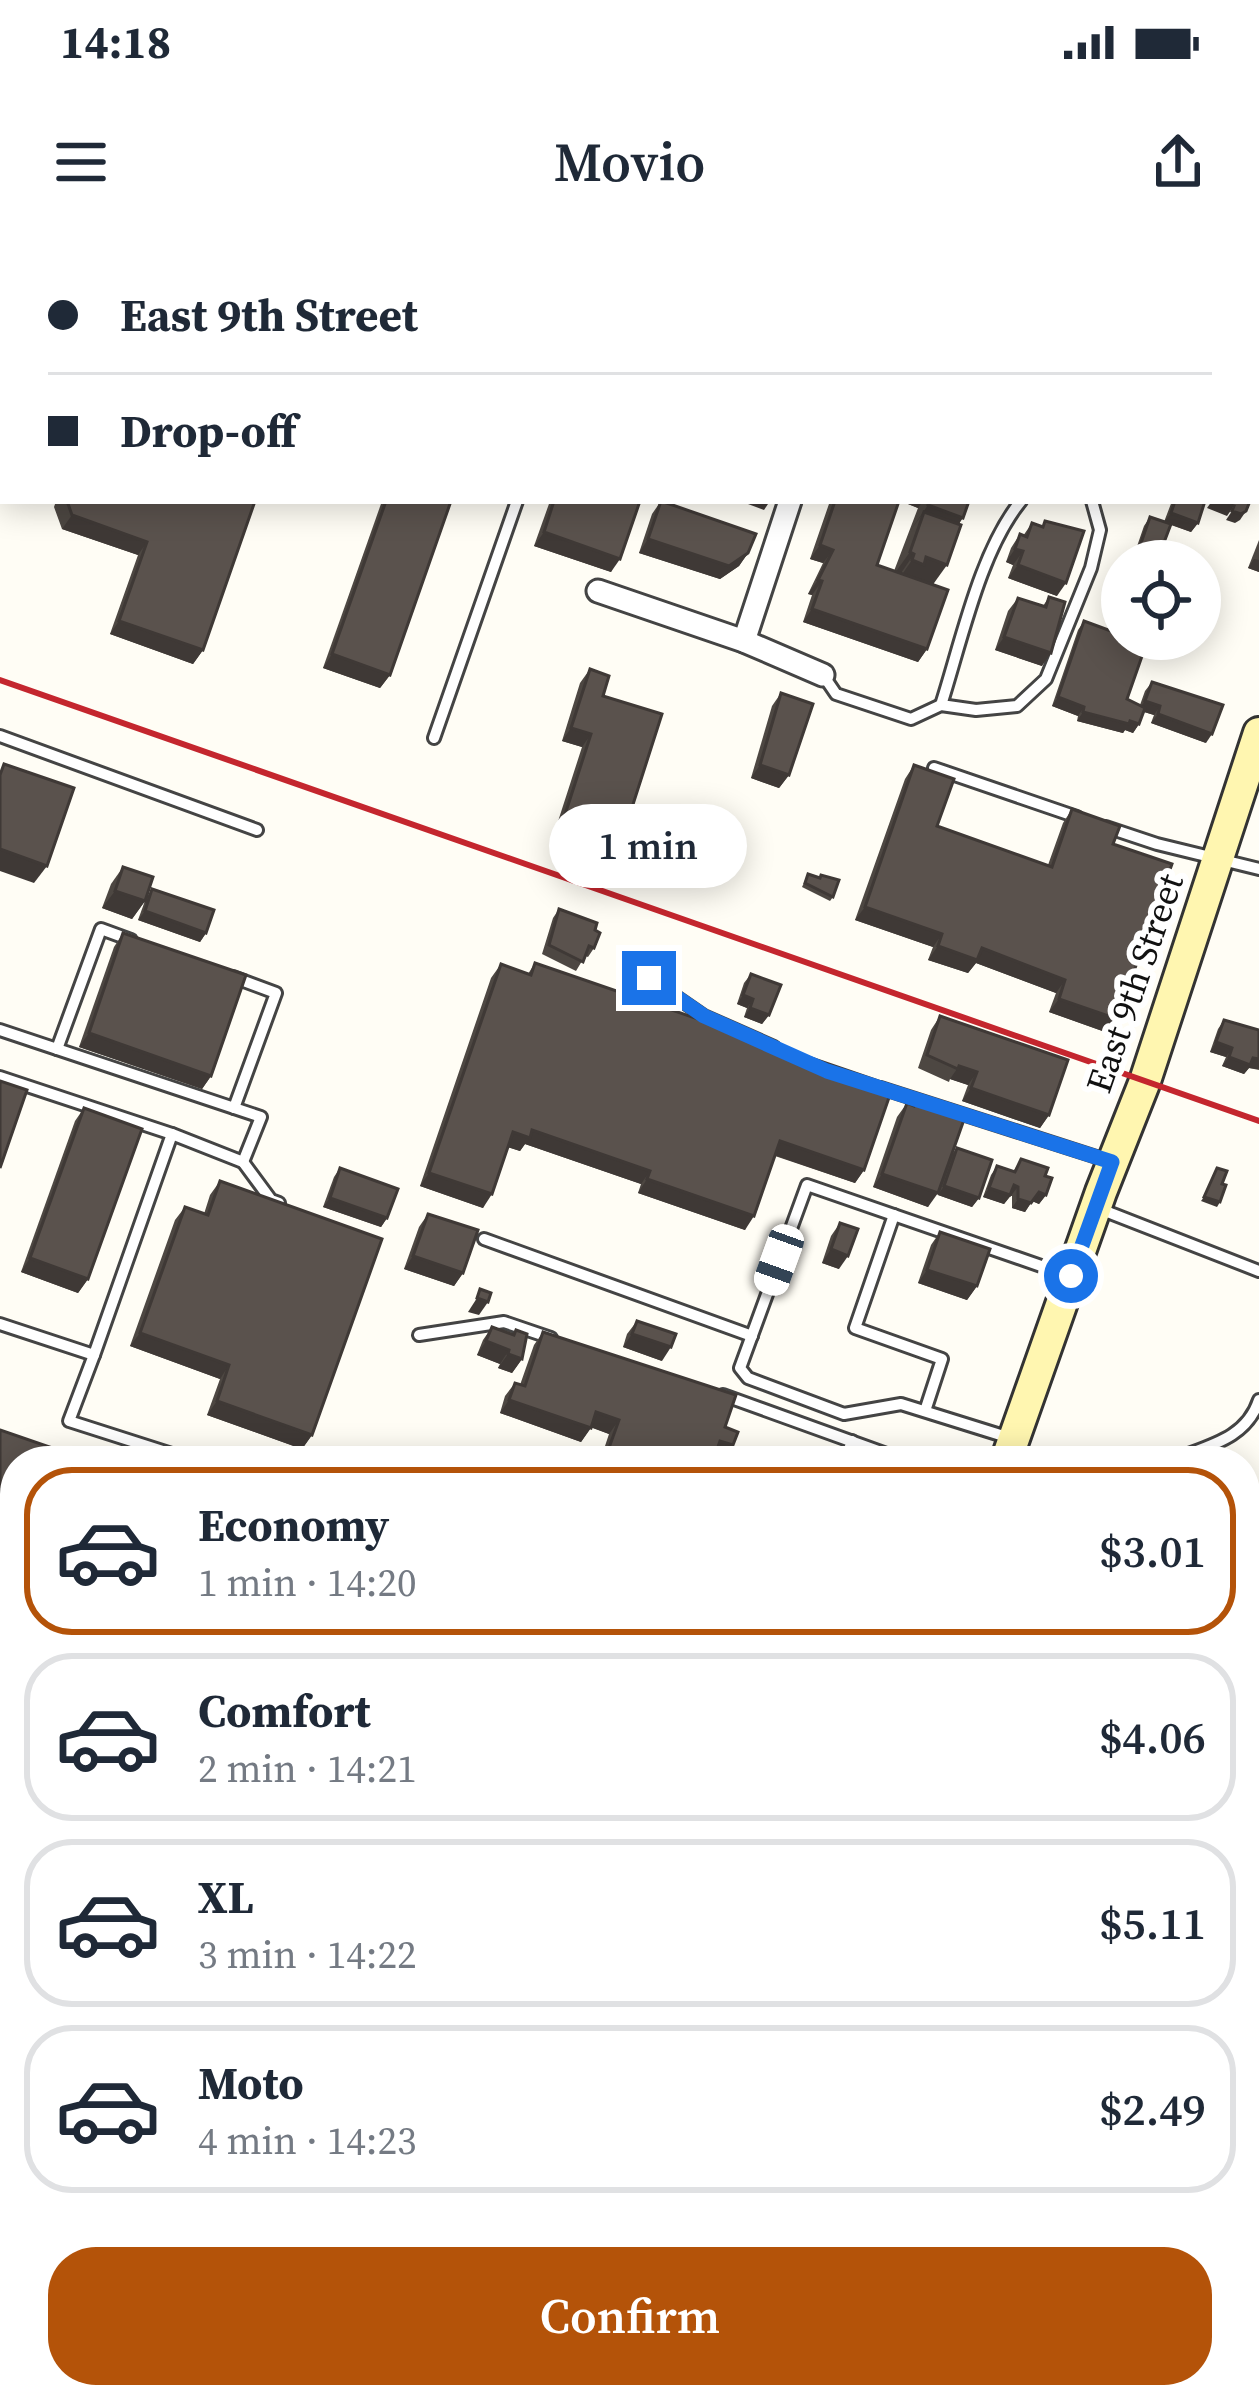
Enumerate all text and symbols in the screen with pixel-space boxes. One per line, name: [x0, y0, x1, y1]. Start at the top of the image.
text: 14:18: [60, 11, 171, 73]
text: Movio: [554, 125, 705, 199]
icon: menu: [48, 129, 114, 195]
icon: share: [1145, 129, 1211, 195]
text: East 9th Street: [120, 284, 418, 346]
text: Drop-off: [120, 400, 296, 462]
map controls: [1101, 540, 1221, 660]
button: locate: [1101, 540, 1221, 660]
callout: 1 min: [550, 804, 748, 888]
text: 1 min: [598, 819, 698, 872]
street label: East 9th Street: [1074, 867, 1195, 1099]
route end: [622, 951, 676, 1005]
car: [750, 1220, 808, 1300]
route start: [1044, 1249, 1098, 1303]
text: Economy: [198, 1494, 389, 1556]
icon: car: [54, 1497, 162, 1605]
text: $3.01: [1099, 1520, 1206, 1582]
text: 1 min · 14:20: [198, 1556, 417, 1609]
text: Comfort: [198, 1680, 371, 1742]
icon: car: [54, 1683, 162, 1791]
text: $4.06: [1099, 1706, 1206, 1768]
text: 2 min · 14:21: [198, 1742, 417, 1795]
text: XL: [198, 1866, 254, 1928]
icon: car: [54, 1869, 162, 1977]
text: $5.11: [1099, 1892, 1206, 1954]
text: 3 min · 14:22: [198, 1928, 417, 1981]
text: Moto: [198, 2052, 304, 2114]
icon: car: [54, 2055, 162, 2163]
text: $2.49: [1099, 2078, 1206, 2140]
text: 4 min · 14:23: [198, 2114, 417, 2167]
button: Confirm: [48, 2247, 1212, 2385]

